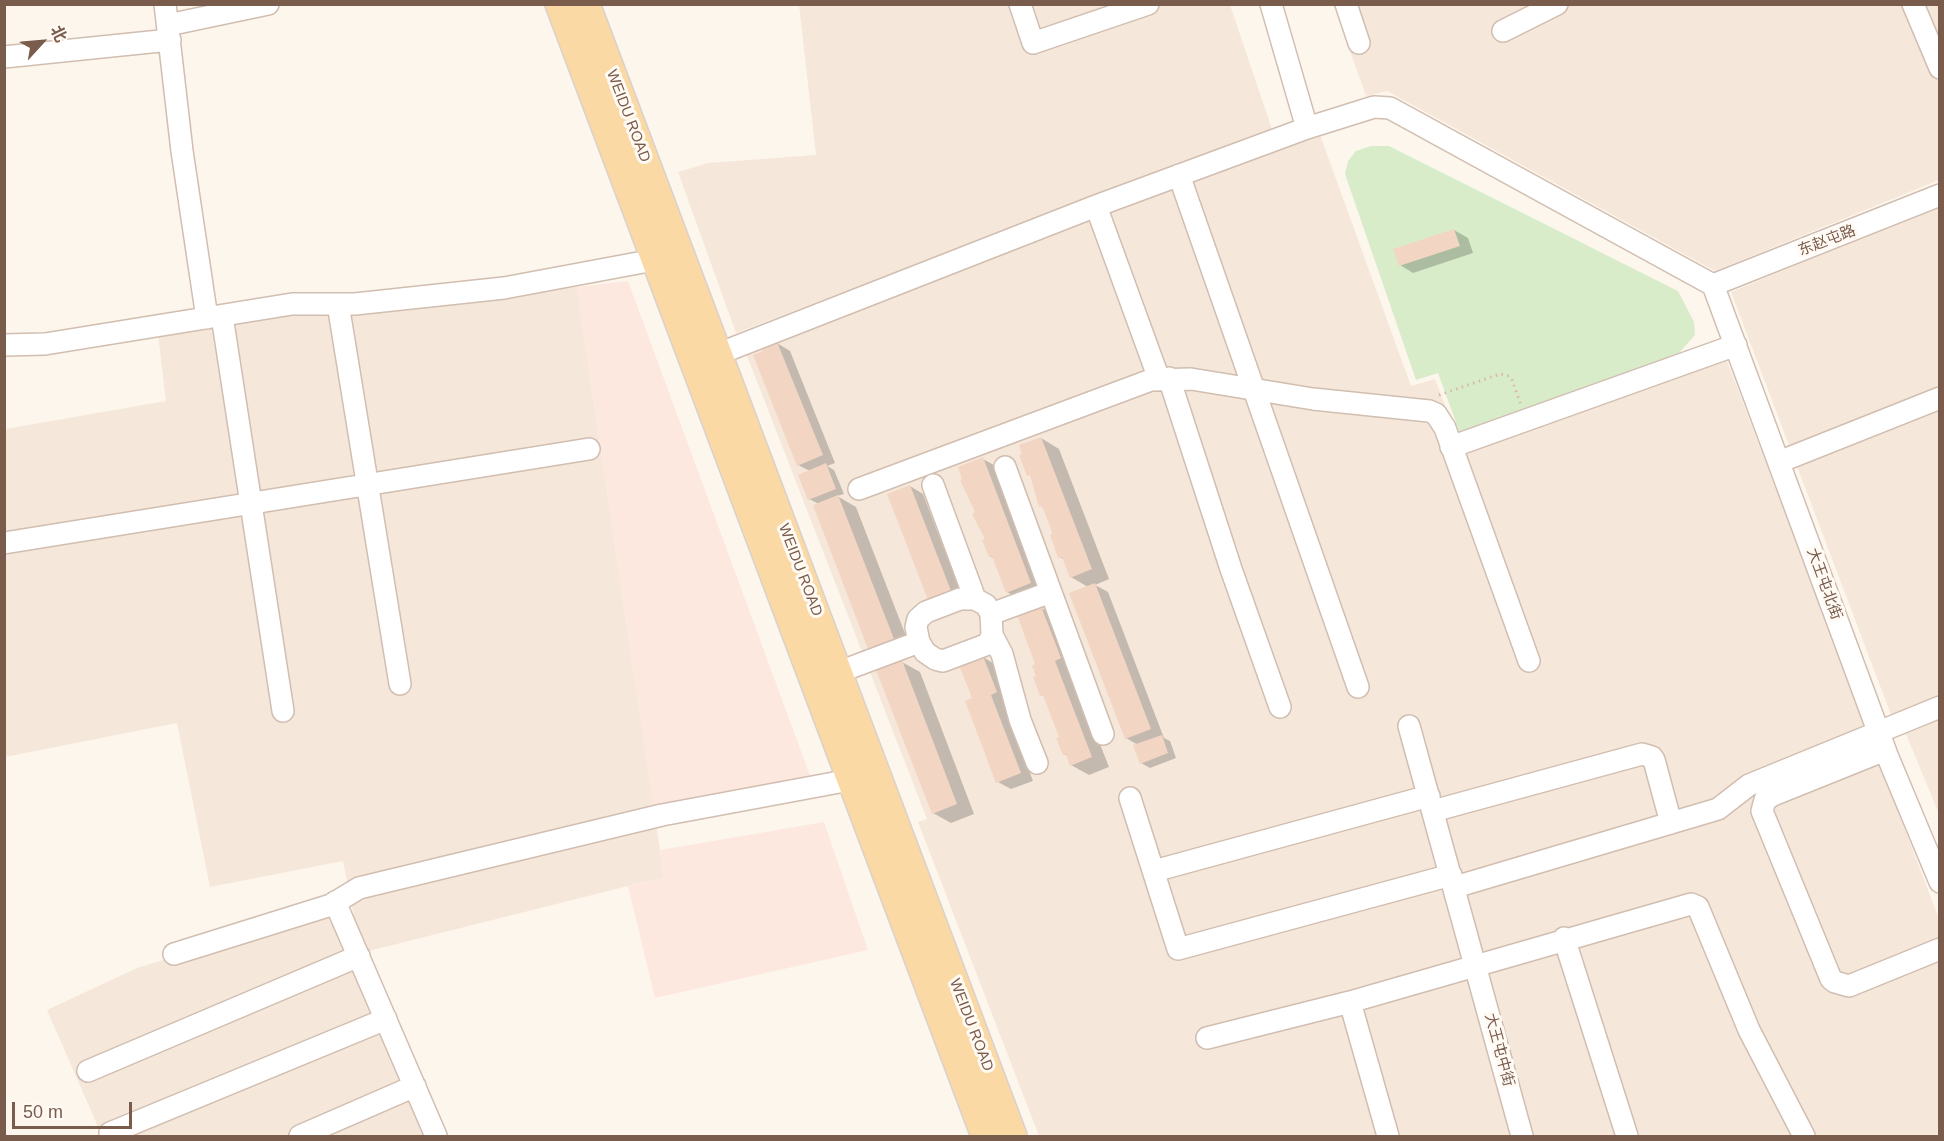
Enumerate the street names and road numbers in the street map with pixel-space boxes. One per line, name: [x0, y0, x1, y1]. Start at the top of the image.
street label: WEIDU ROAD: [602, 67, 654, 165]
street label: 东赵屯路: [1796, 222, 1858, 260]
street label: WEIDU ROAD: [774, 521, 826, 619]
street label: 大王屯北街: [1803, 546, 1845, 622]
street label: WEIDU ROAD: [945, 976, 997, 1074]
street label: 大王屯中街: [1481, 1011, 1517, 1089]

